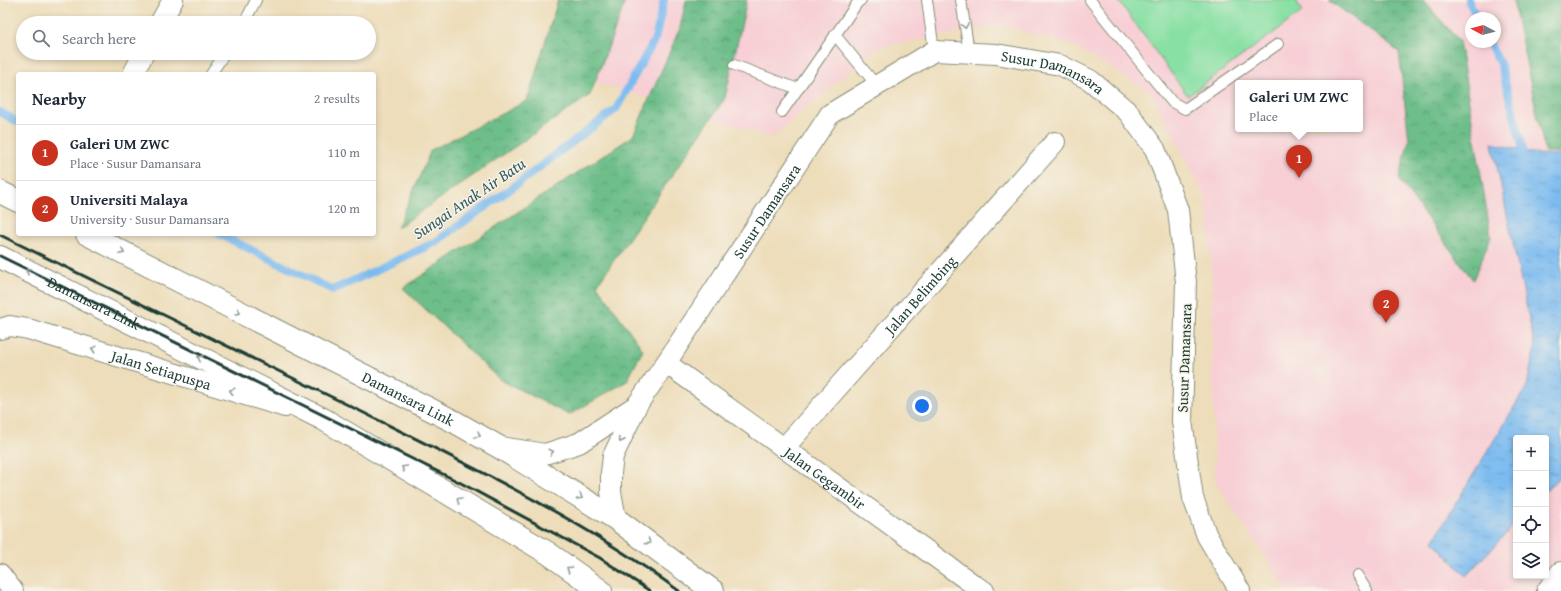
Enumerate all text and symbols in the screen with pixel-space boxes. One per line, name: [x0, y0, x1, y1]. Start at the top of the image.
north arrow: [1465, 12, 1501, 48]
search box: [16, 16, 376, 60]
one-way arrow: [960, 23, 969, 29]
icon: search: [30, 27, 52, 49]
text: Search here: [62, 28, 136, 49]
street label: Susur Damansara: [1000, 45, 1109, 99]
popup: [1235, 80, 1363, 132]
text: Nearby: [32, 86, 86, 111]
text: Galeri UM ZWC: [1249, 86, 1349, 107]
text: 2 results: [314, 89, 360, 108]
text: Place: [1249, 107, 1278, 126]
text: Galeri UM ZWC: [70, 133, 170, 154]
text: 1: [42, 143, 48, 162]
text: 110 m: [328, 143, 360, 162]
pin: 1: [1286, 145, 1312, 178]
water label: Sungai Anak Air Batu: [408, 151, 530, 245]
text: Place · Susur Damansara: [70, 154, 201, 173]
street label: Susur Damansara: [727, 160, 805, 262]
text: Universiti Malaya: [70, 189, 188, 210]
text: 2: [42, 199, 48, 218]
text: 120 m: [328, 199, 360, 218]
text: University · Susur Damansara: [70, 210, 229, 229]
one-way arrow: [118, 247, 126, 255]
street label: Jalan Belimbing: [878, 250, 961, 340]
one-way arrow: [25, 268, 32, 276]
street label: Damansara Link: [44, 271, 145, 334]
pin: 2: [1373, 290, 1399, 323]
street label: Susur Damansara: [1172, 303, 1196, 413]
one-way arrow: [234, 307, 241, 315]
street label: Jalan Setiapuspa: [107, 344, 214, 394]
one-way arrow: [91, 345, 98, 354]
one-way arrow: [197, 355, 204, 362]
street label: Damansara Link: [359, 366, 459, 431]
one-way arrow: [229, 387, 236, 396]
your location: [912, 396, 932, 416]
one-way arrow: [474, 431, 481, 438]
map controls: [1513, 435, 1549, 579]
button: +: [1513, 435, 1549, 471]
one-way arrow: [618, 436, 626, 444]
street label: Jalan Gegambir: [778, 440, 870, 514]
one-way arrow: [547, 448, 554, 457]
one-way arrow: [401, 465, 408, 472]
button: −: [1513, 471, 1549, 507]
one-way arrow: [576, 492, 583, 499]
one-way arrow: [456, 498, 463, 505]
button: locate: [1513, 507, 1549, 543]
one-way arrow: [643, 538, 650, 545]
button: layers: [1513, 543, 1549, 579]
one-way arrow: [567, 566, 574, 573]

